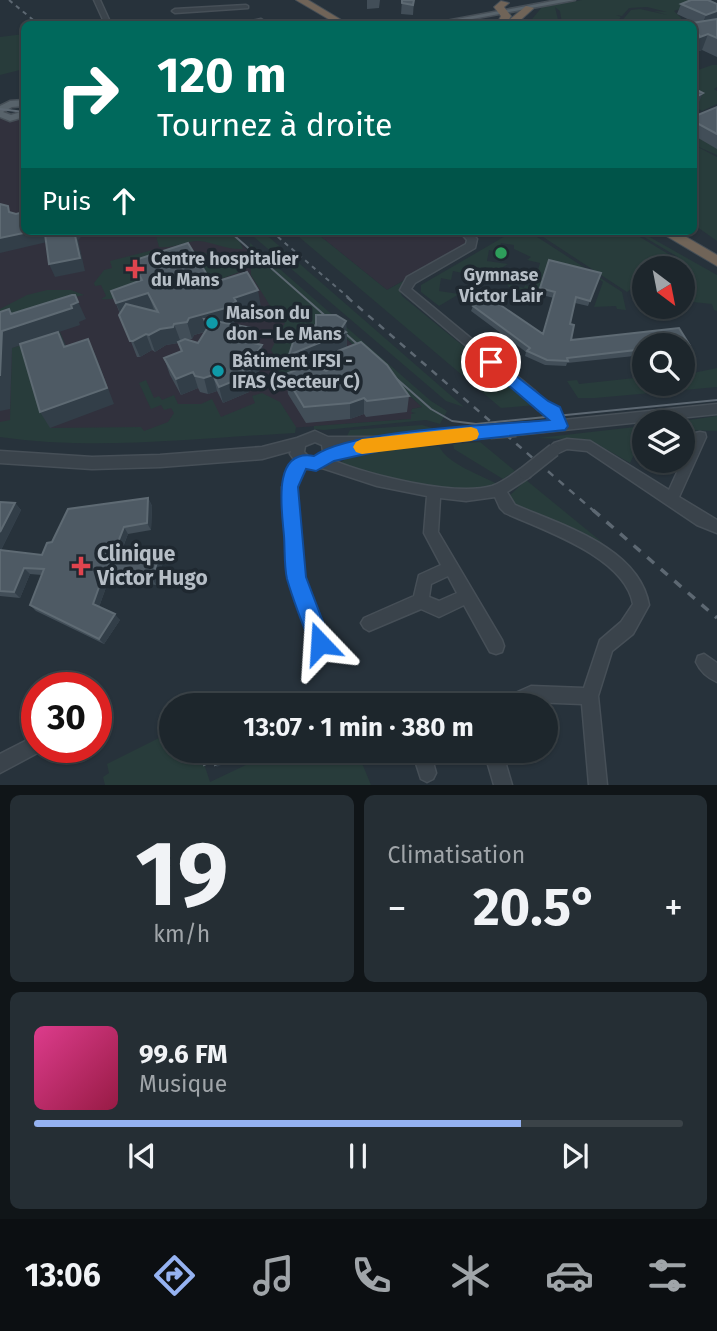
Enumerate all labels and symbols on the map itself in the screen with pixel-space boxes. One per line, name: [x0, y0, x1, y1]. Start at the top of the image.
marker: Gymnase Victor Lair: [493, 245, 509, 261]
place label: Centre hospitalier du Mans: [151, 248, 299, 291]
north arrow: [632, 256, 695, 318]
marker: Centre hospitalier du Mans: [125, 259, 145, 279]
place label: Gymnase Victor Lair: [458, 264, 544, 307]
place label: Maison du don – Le Mans: [226, 302, 342, 345]
marker: Maison du don – Le Mans: [204, 315, 220, 331]
pin: [461, 332, 521, 392]
place label: Bâtiment IFSI - IFAS (Secteur C): [232, 350, 360, 393]
marker: Bâtiment IFSI - IFAS (Secteur C): [210, 363, 226, 379]
place label: Clinique Victor Hugo: [96, 541, 208, 591]
marker: Clinique Victor Hugo: [71, 556, 91, 576]
position arrow: [283, 606, 357, 680]
speed limit sign: 30: [21, 672, 112, 763]

